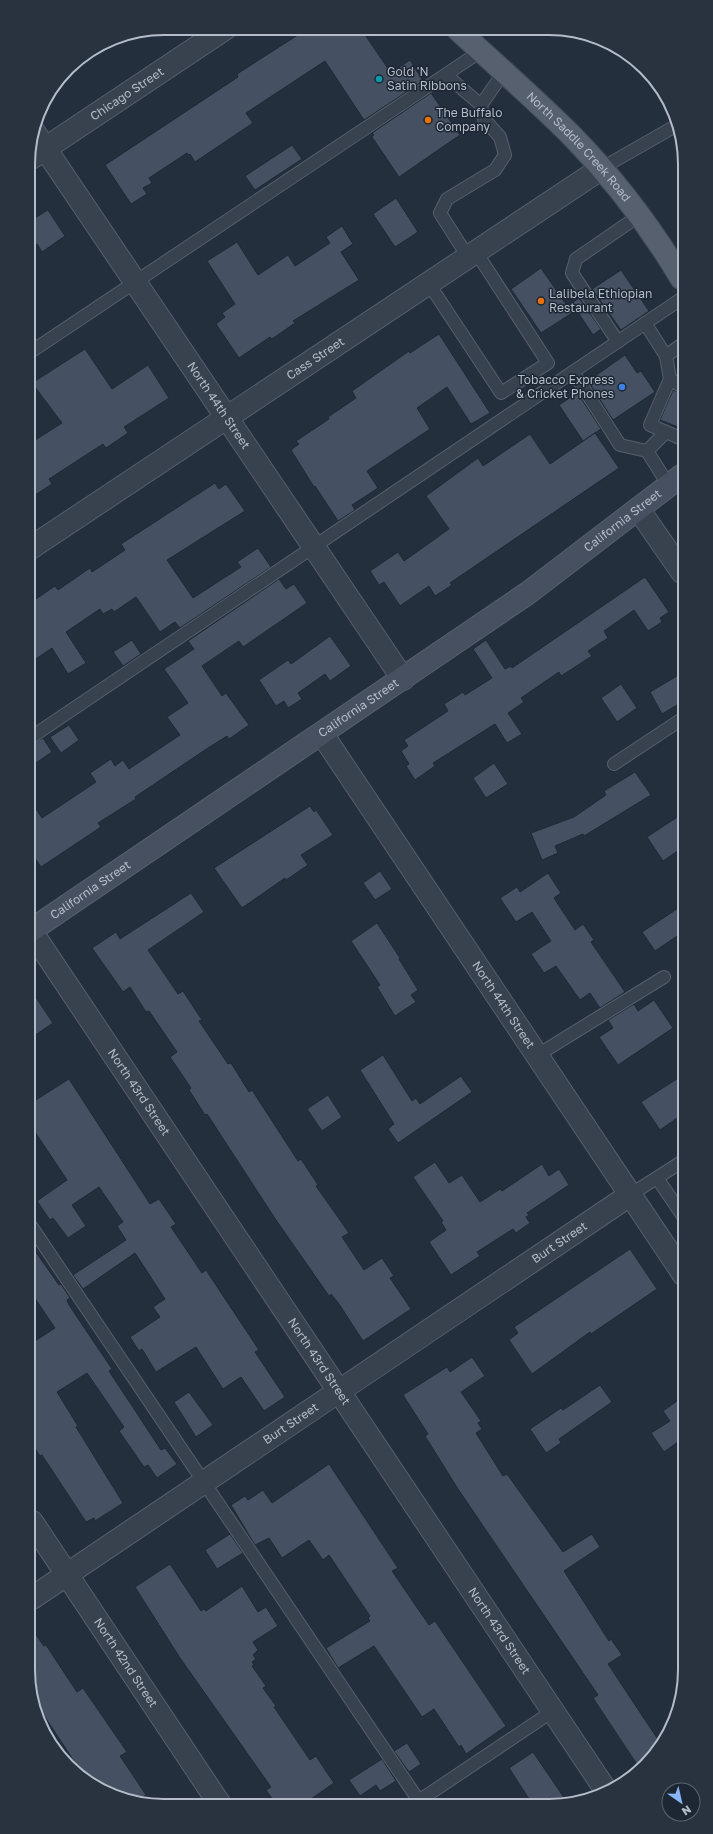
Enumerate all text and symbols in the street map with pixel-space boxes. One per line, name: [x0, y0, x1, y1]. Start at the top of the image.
street label: Chicago Street: [87, 64, 167, 123]
place label: Gold 'N Satin Ribbons: [387, 64, 467, 93]
marker: Gold 'N Satin Ribbons: [374, 74, 384, 84]
street label: North Saddle Creek Road: [524, 88, 634, 204]
place label: The Buffalo Company: [436, 105, 502, 134]
marker: The Buffalo Company: [423, 115, 433, 125]
place label: Lalibela Ethiopian Restaurant: [549, 286, 652, 315]
marker: Lalibela Ethiopian Restaurant: [536, 296, 546, 306]
street label: Cass Street: [283, 333, 347, 383]
street label: North 44th Street: [184, 359, 254, 452]
place label: Tobacco Express & Cricket Phones: [516, 372, 614, 401]
marker: Tobacco Express & Cricket Phones: [617, 382, 627, 392]
street label: California Street: [580, 486, 664, 555]
street label: California Street: [315, 675, 402, 740]
street label: California Street: [47, 857, 133, 922]
street label: North 44th Street: [469, 958, 538, 1051]
street label: North 43rd Street: [105, 1046, 174, 1138]
street label: Burt Street: [529, 1218, 590, 1266]
street label: North 43rd Street: [285, 1315, 354, 1408]
street label: Burt Street: [260, 1399, 321, 1447]
street label: North 43rd Street: [465, 1584, 534, 1677]
street label: North 42nd Street: [91, 1615, 161, 1710]
north arrow: [661, 1782, 701, 1822]
text: N: [680, 1803, 694, 1818]

